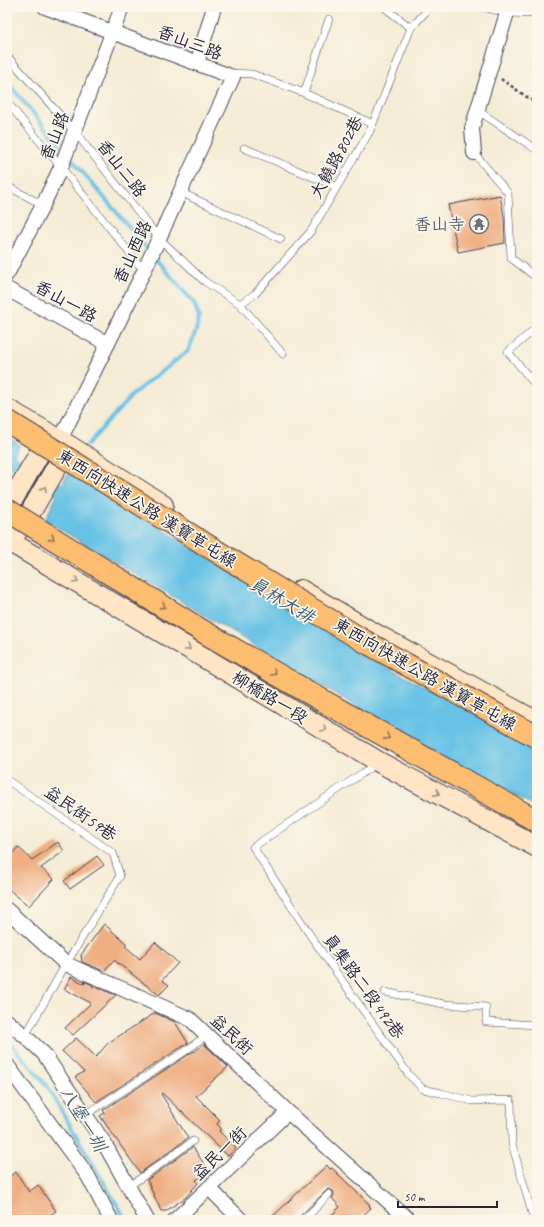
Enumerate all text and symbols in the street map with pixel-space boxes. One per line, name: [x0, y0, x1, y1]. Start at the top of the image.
street label: 香山三路: [154, 20, 225, 64]
street label: 香山路: [35, 109, 74, 164]
street label: 大饒路802巷: [305, 112, 368, 202]
street label: 香山二路: [92, 135, 151, 202]
temple icon: 香山寺: [468, 213, 490, 235]
place label: 香山寺: [414, 214, 465, 235]
street label: 香山西路: [109, 217, 156, 287]
street label: 香山一路: [31, 276, 101, 327]
street label: 東西向快速公路 漢寶草屯線: [53, 444, 241, 572]
one-way arrow: [39, 486, 46, 493]
one-way arrow: [48, 533, 55, 540]
water label: 員林大排: [245, 572, 320, 629]
one-way arrow: [72, 577, 79, 584]
one-way arrow: [159, 601, 166, 609]
street label: 東西向快速公路 漢寶草屯線: [329, 613, 520, 736]
one-way arrow: [184, 643, 191, 651]
street label: 柳橋路一段: [228, 667, 312, 728]
one-way arrow: [270, 668, 277, 675]
one-way arrow: [320, 725, 327, 732]
one-way arrow: [383, 733, 390, 740]
street label: 益民街59巷: [41, 781, 122, 846]
one-way arrow: [433, 788, 440, 796]
street label: 員集路二段492巷: [318, 930, 409, 1044]
street label: 益民街: [206, 1009, 257, 1059]
water label: 八堡一圳: [55, 1082, 112, 1157]
street label: 益民一街: [188, 1122, 251, 1185]
scale bar: [398, 1183, 497, 1209]
text: 50 m: [404, 1189, 426, 1205]

